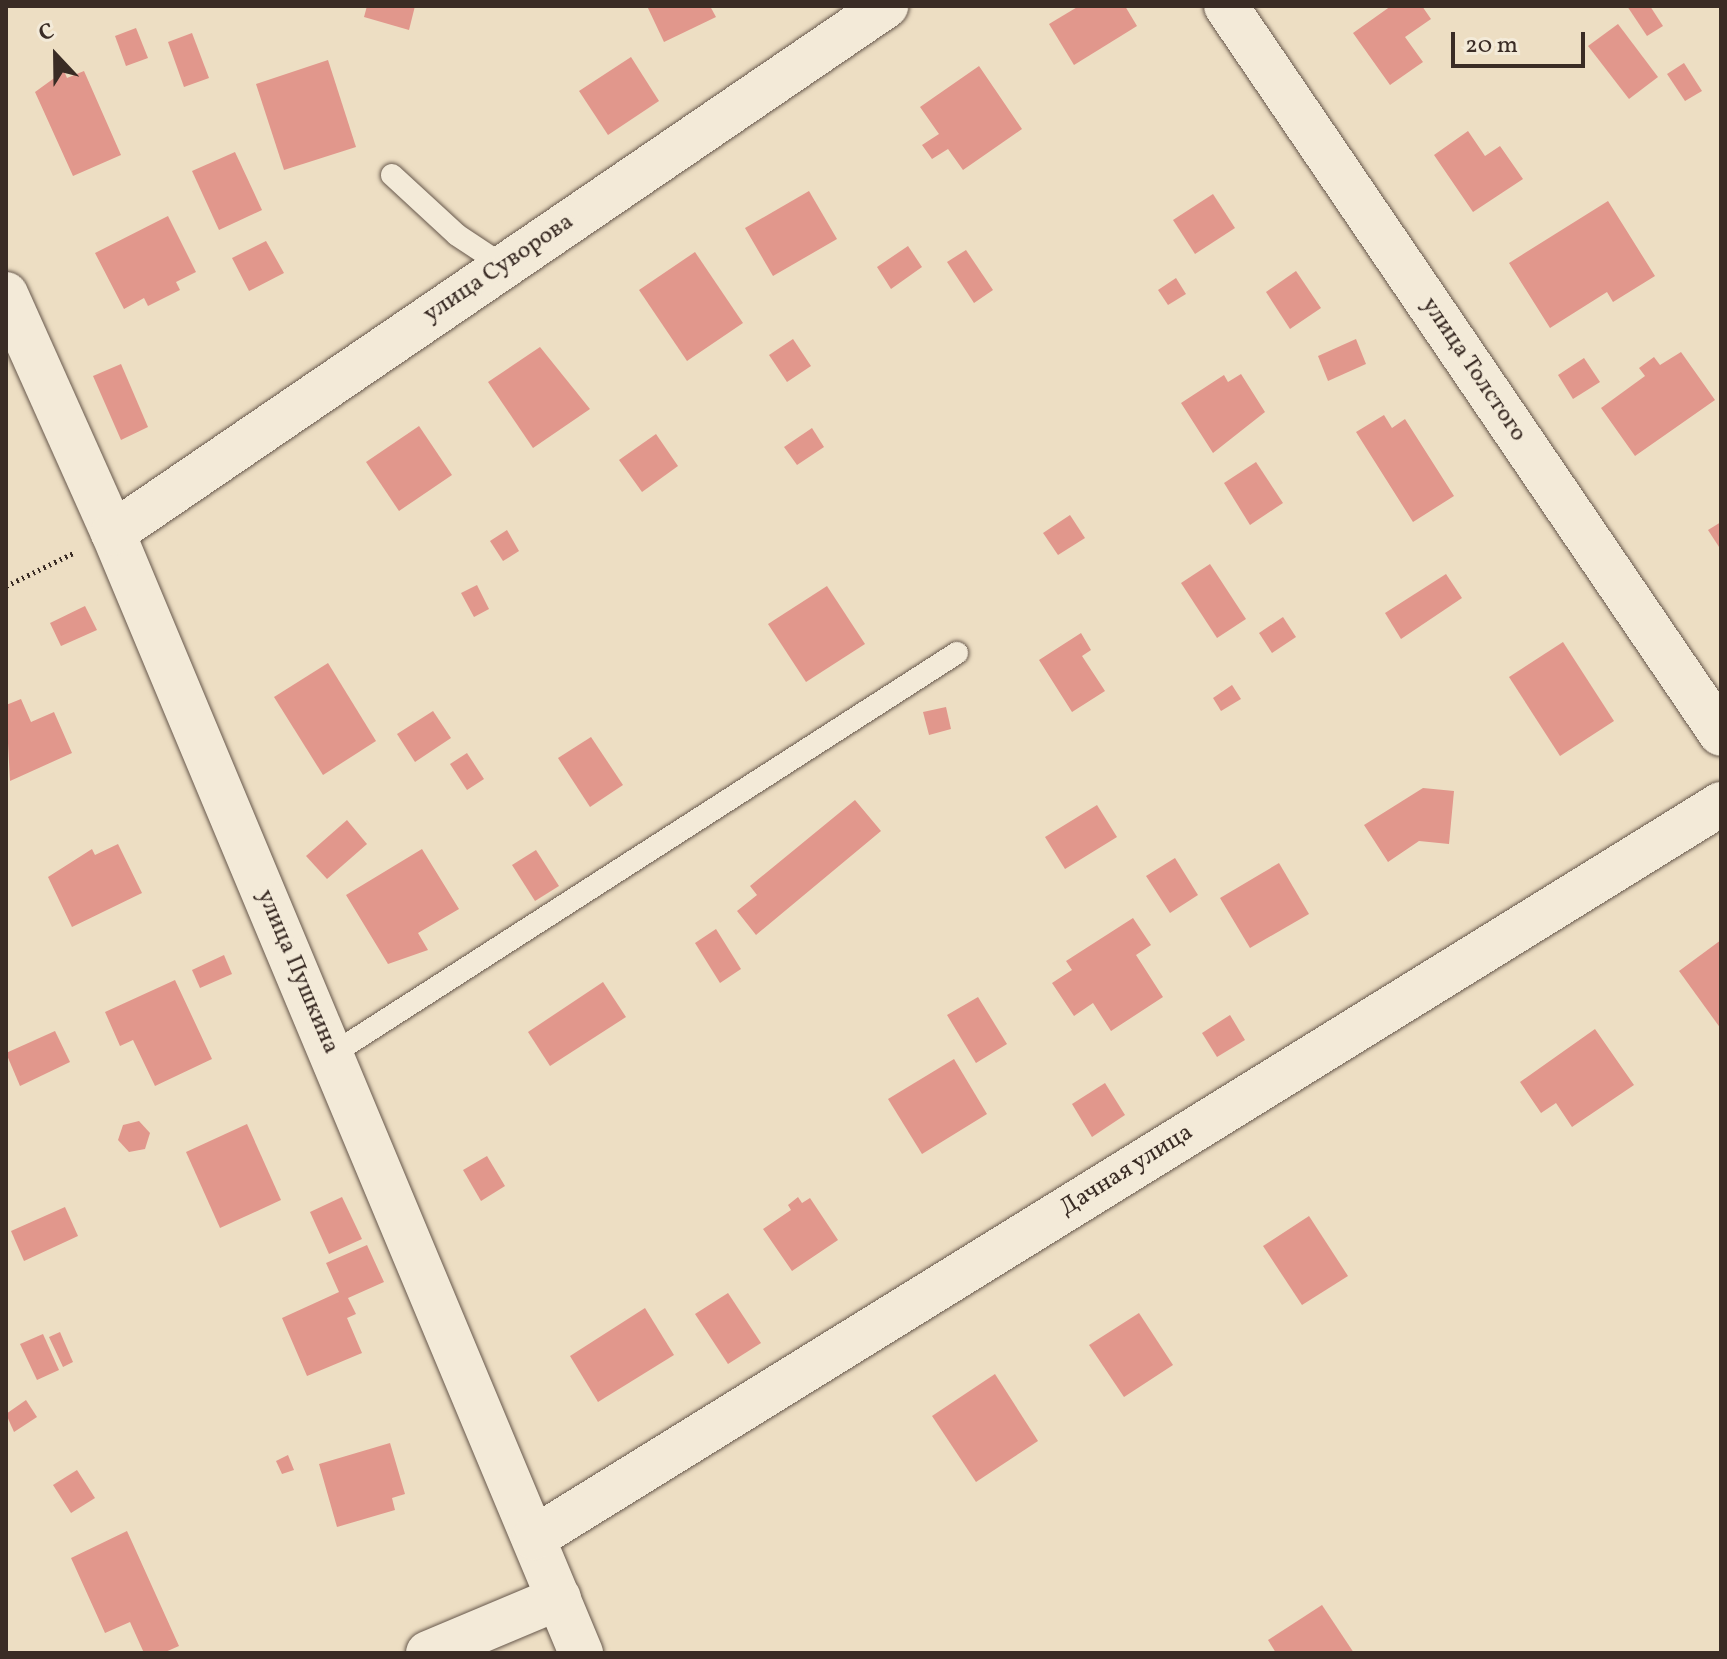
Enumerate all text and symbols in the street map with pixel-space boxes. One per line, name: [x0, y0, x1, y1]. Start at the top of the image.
north arrow: [16, 16, 96, 96]
text: С: [34, 16, 59, 50]
scale bar: [1455, 16, 1589, 66]
text: 20 m: [1465, 29, 1518, 63]
street label: улица Суворова: [418, 208, 580, 330]
street label: улица Толстого: [1414, 292, 1532, 448]
street label: улица Пушкина: [249, 886, 345, 1058]
street label: Дачная улица: [1055, 1119, 1199, 1223]

